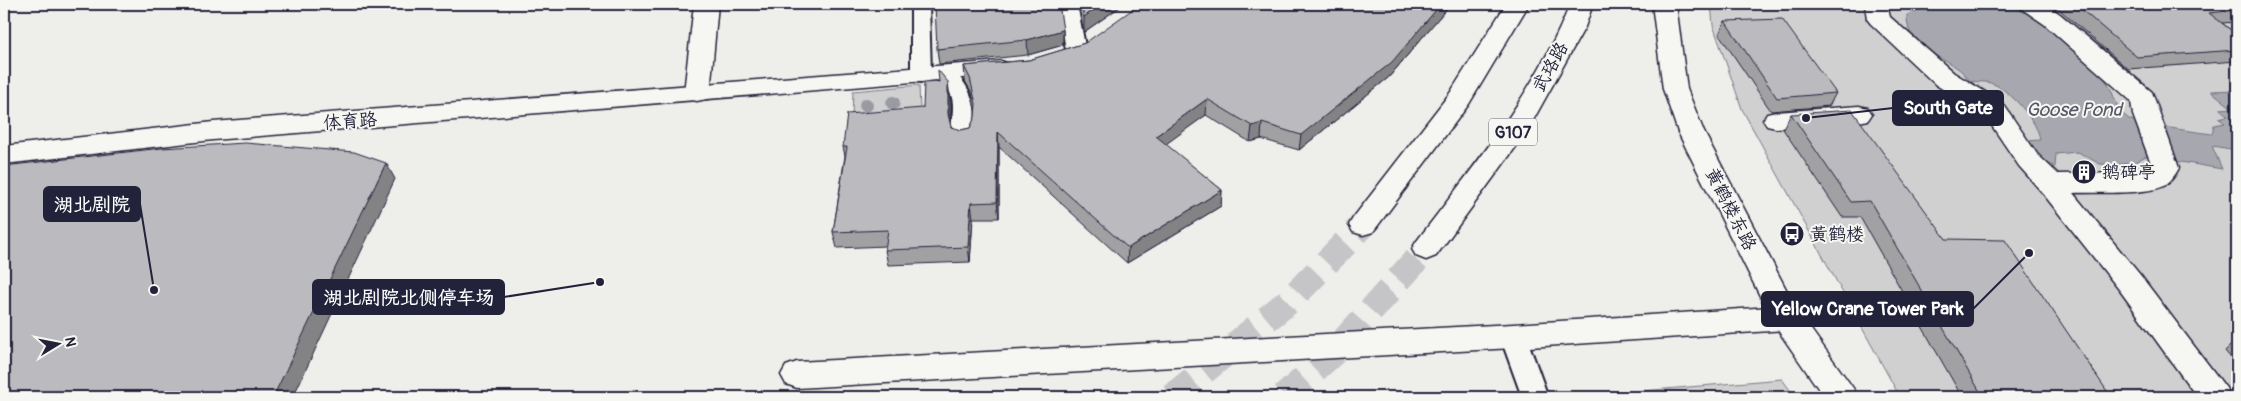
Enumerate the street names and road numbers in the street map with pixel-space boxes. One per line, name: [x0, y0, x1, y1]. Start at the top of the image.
street label: 武珞路: [1527, 38, 1574, 96]
street label: 体育路: [322, 108, 378, 135]
road number: G107: [1489, 118, 1537, 146]
street label: 黄鹤楼东路: [1700, 164, 1761, 255]

